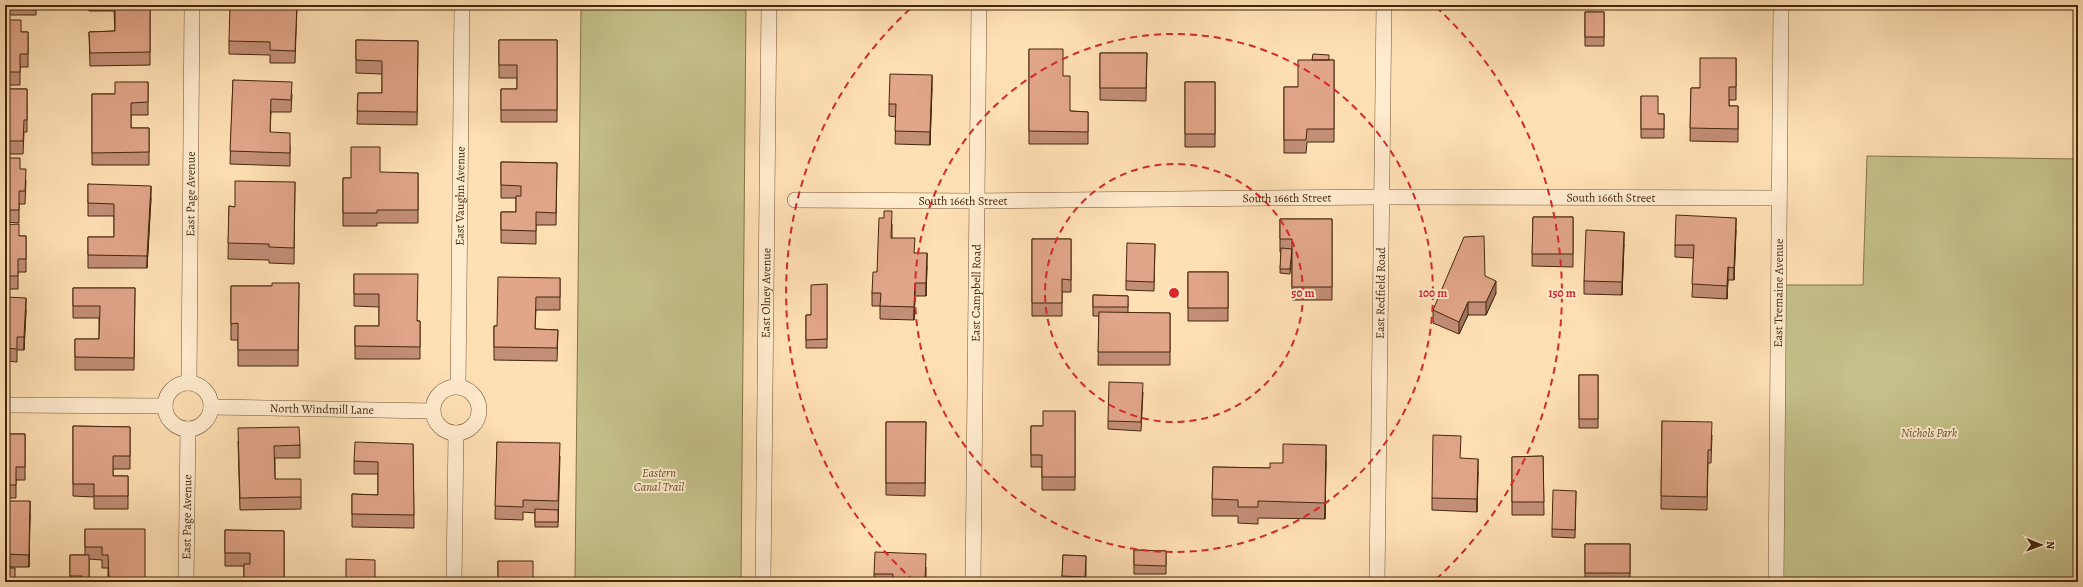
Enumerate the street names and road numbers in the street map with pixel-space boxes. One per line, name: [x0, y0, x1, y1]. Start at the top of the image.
street label: East Vaughn Avenue: [451, 146, 469, 246]
street label: East Page Avenue: [182, 151, 199, 237]
street label: South 166th Street: [1566, 189, 1656, 206]
street label: South 166th Street: [1242, 190, 1332, 206]
street label: South 166th Street: [918, 193, 1008, 209]
street label: East Tremaine Avenue: [1770, 239, 1787, 348]
street label: East Campbell Road: [967, 243, 985, 342]
street label: East Redfield Road: [1372, 247, 1389, 339]
street label: East Olney Avenue: [758, 248, 774, 338]
street label: North Windmill Lane: [270, 400, 374, 418]
street label: East Page Avenue: [178, 474, 195, 560]

